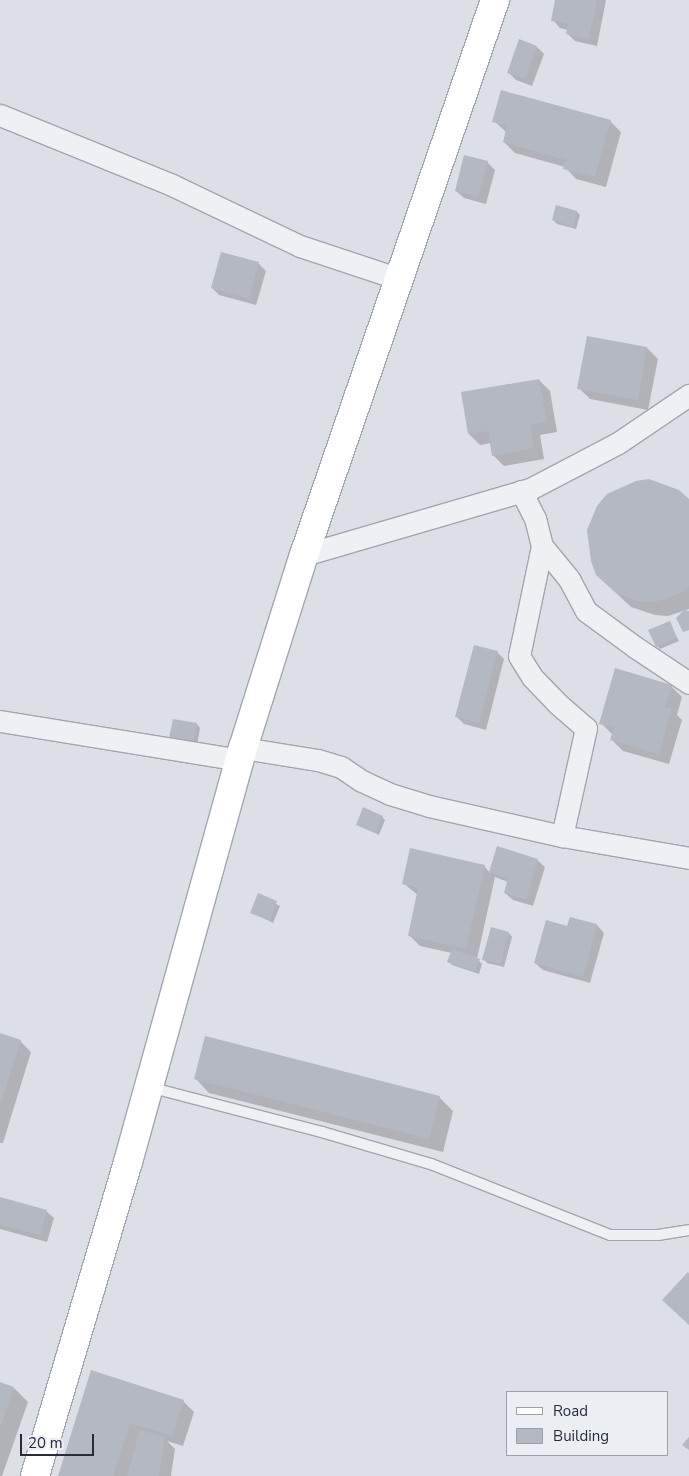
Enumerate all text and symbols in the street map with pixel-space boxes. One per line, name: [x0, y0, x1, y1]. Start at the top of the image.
legend: [507, 1391, 669, 1456]
text: Road: [553, 1401, 588, 1421]
scale bar: [22, 1424, 96, 1456]
text: Building: [553, 1426, 609, 1446]
text: 20 m: [28, 1433, 63, 1453]

